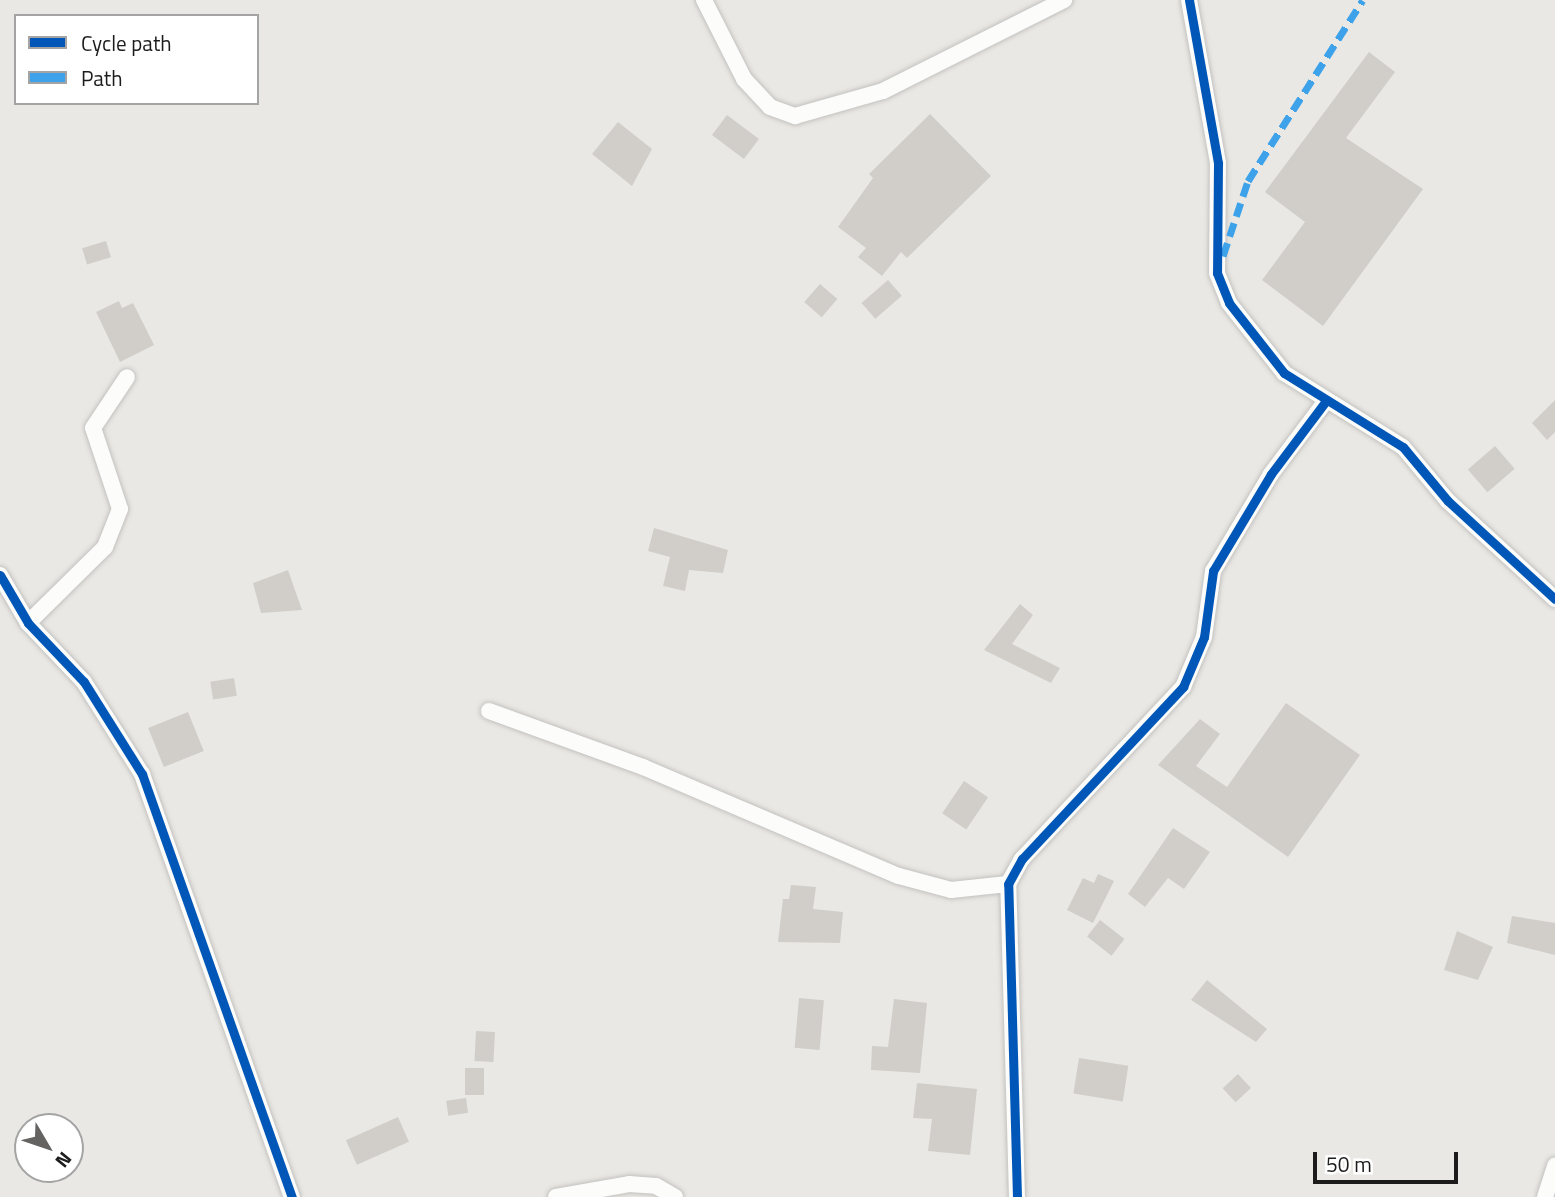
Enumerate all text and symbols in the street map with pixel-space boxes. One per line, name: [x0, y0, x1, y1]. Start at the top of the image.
legend: [14, 14, 259, 105]
text: Cycle path: [81, 27, 172, 59]
text: Path: [81, 62, 123, 94]
north arrow: [14, 1113, 84, 1183]
scale bar: [1317, 1138, 1462, 1182]
text: N: [49, 1146, 80, 1175]
text: 50 m: [1326, 1148, 1372, 1180]

